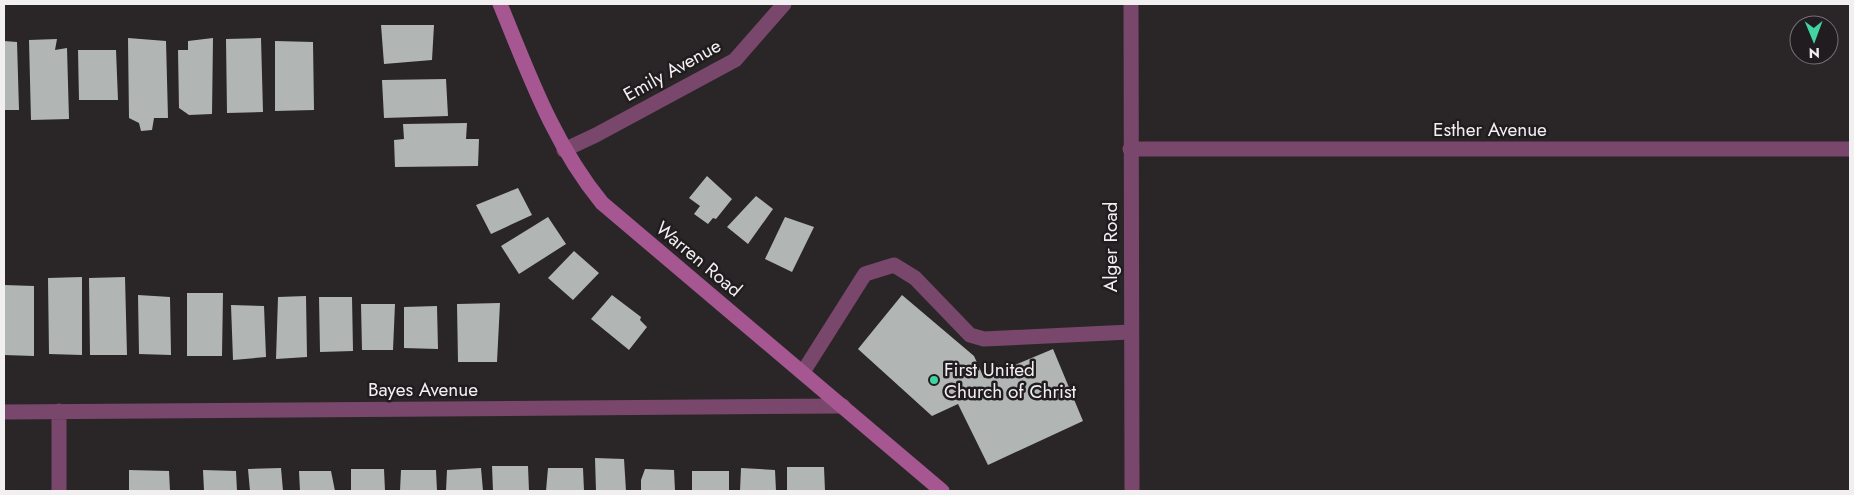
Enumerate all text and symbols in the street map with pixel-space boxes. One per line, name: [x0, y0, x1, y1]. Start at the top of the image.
north arrow: [1789, 15, 1839, 65]
street label: Emily Avenue: [618, 32, 726, 108]
text: N: [1808, 43, 1820, 63]
street label: Esther Avenue: [1433, 116, 1547, 143]
street label: Alger Road: [1097, 202, 1124, 292]
street label: Warren Road: [650, 215, 748, 303]
place label: First United Church of Christ: [944, 356, 1077, 405]
marker: First United Church of Christ: [928, 374, 940, 386]
street label: Bayes Avenue: [368, 376, 478, 403]

